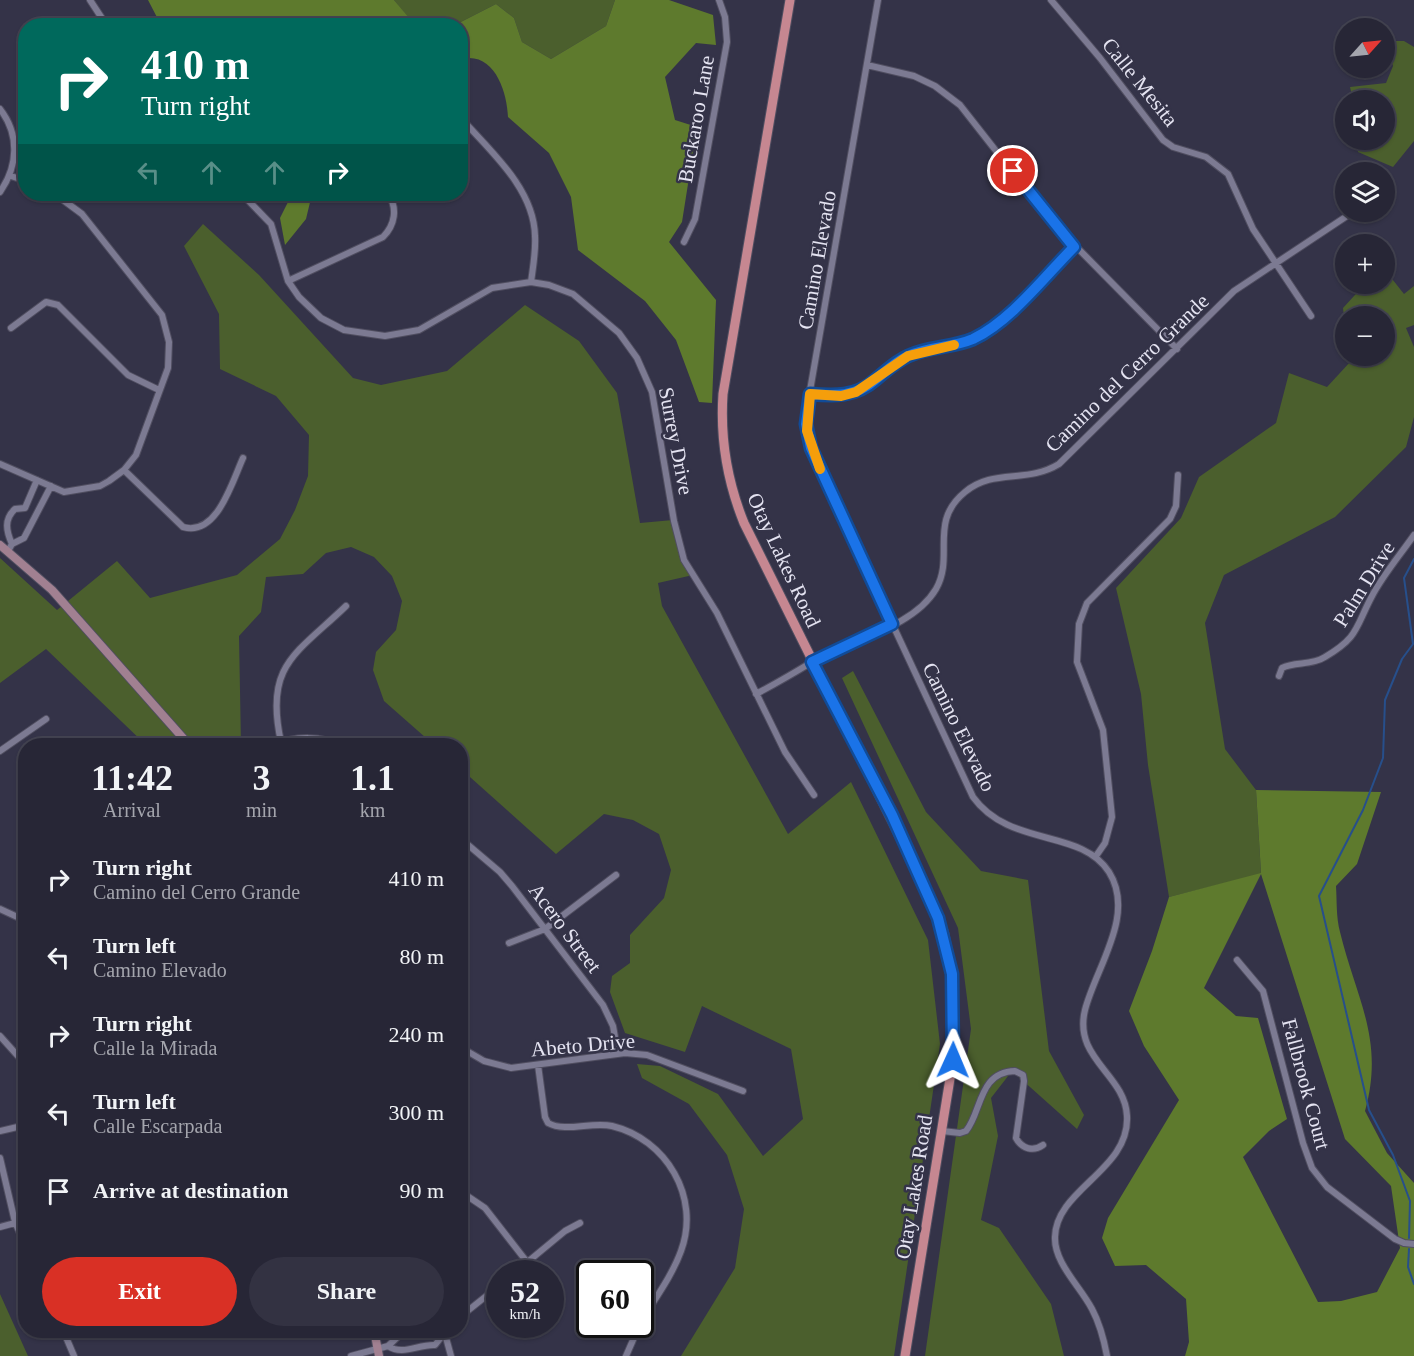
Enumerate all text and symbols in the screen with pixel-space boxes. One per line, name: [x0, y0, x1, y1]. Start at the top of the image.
north arrow: [1335, 18, 1395, 78]
map controls: [1335, 18, 1395, 366]
street label: Calle Mesita: [1097, 33, 1183, 132]
icon: right: [42, 42, 120, 120]
text: 410 m: [141, 42, 250, 88]
street label: Buckaroo Lane: [673, 53, 719, 185]
button: sound: [1335, 90, 1395, 150]
text: Turn right: [141, 91, 250, 121]
pin: [987, 145, 1038, 196]
icon: arrive: [996, 154, 1029, 187]
icon: left: [132, 156, 165, 189]
icon: ahead: [195, 156, 228, 189]
icon: ahead: [258, 156, 291, 189]
icon: right: [321, 156, 354, 189]
button: layers: [1335, 162, 1395, 222]
street label: Camino Elevado: [793, 189, 841, 331]
button: +: [1335, 234, 1395, 294]
street label: Camino del Cerro Grande: [1040, 289, 1214, 457]
button: −: [1335, 306, 1395, 366]
street label: Surrey Drive: [654, 385, 698, 497]
street label: Otay Lakes Road: [742, 489, 826, 632]
street label: Palm Drive: [1328, 537, 1400, 631]
street label: Camino Elevado: [917, 659, 1001, 795]
text: 11:42: [91, 758, 173, 798]
text: 3: [252, 758, 270, 798]
text: 1.1: [350, 758, 395, 798]
text: Arrival: [103, 799, 161, 821]
text: min: [246, 799, 277, 821]
text: km: [360, 799, 385, 821]
text: Turn right: [93, 855, 192, 880]
icon: right: [42, 863, 75, 896]
text: 410 m: [388, 866, 444, 891]
street label: Acero Street: [524, 879, 606, 977]
text: Camino del Cerro Grande: [93, 881, 300, 903]
text: Turn left: [93, 933, 176, 958]
icon: left: [42, 941, 75, 974]
text: 80 m: [399, 944, 444, 969]
text: Camino Elevado: [93, 959, 227, 981]
text: Turn right: [93, 1011, 192, 1036]
street label: Fallbrook Court: [1277, 1016, 1335, 1152]
icon: right: [42, 1019, 75, 1052]
text: 240 m: [388, 1022, 444, 1047]
street label: Abeto Drive: [530, 1028, 636, 1062]
position arrow: [921, 1028, 985, 1092]
text: Calle la Mirada: [93, 1037, 217, 1059]
text: Turn left: [93, 1089, 176, 1114]
icon: left: [42, 1097, 75, 1130]
text: 300 m: [388, 1100, 444, 1125]
street label: Otay Lakes Road: [891, 1113, 937, 1261]
text: Calle Escarpada: [93, 1115, 222, 1137]
icon: arrive: [42, 1175, 75, 1208]
text: Arrive at destination: [93, 1178, 289, 1203]
text: 90 m: [399, 1178, 444, 1203]
button: Exit: [42, 1257, 237, 1326]
button: Share: [249, 1257, 444, 1326]
speed limit sign: 60: [576, 1260, 654, 1338]
text: 52: [510, 1275, 540, 1308]
text: km/h: [510, 1306, 540, 1322]

